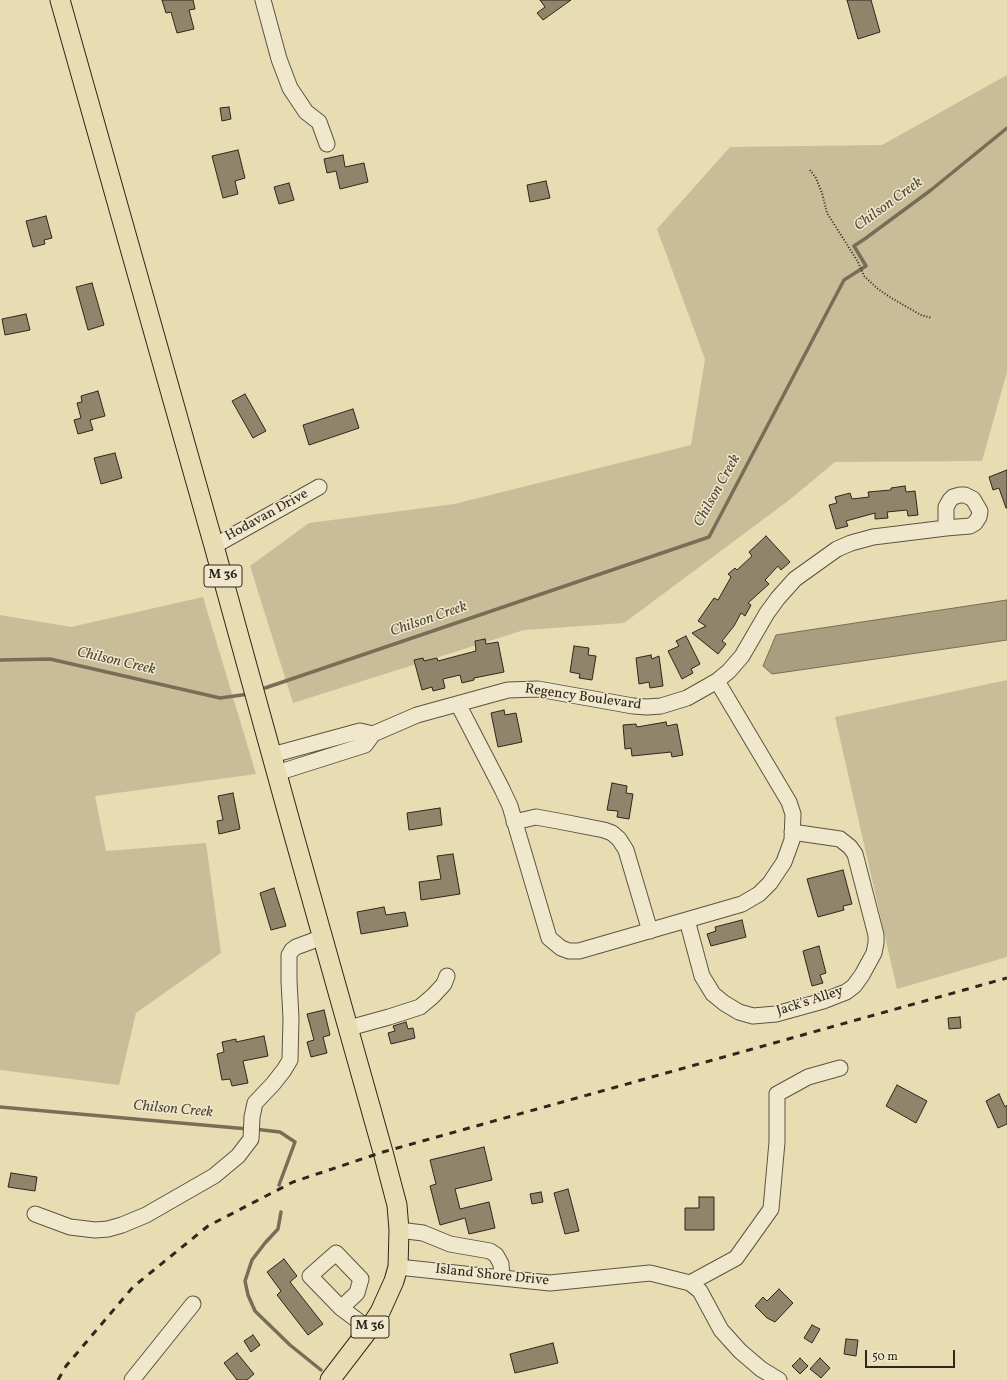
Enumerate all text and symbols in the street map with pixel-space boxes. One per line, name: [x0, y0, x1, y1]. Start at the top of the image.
water label: Chilson Creek: [851, 174, 927, 236]
water label: Chilson Creek: [691, 452, 745, 530]
street label: Hodavan Drive: [223, 486, 311, 546]
road number: M 36: [204, 565, 242, 587]
water label: Chilson Creek: [388, 598, 470, 642]
water label: Chilson Creek: [75, 644, 157, 680]
street label: Regency Boulevard: [524, 681, 642, 715]
street label: Jack's Alley: [775, 983, 845, 1021]
water label: Chilson Creek: [132, 1098, 214, 1122]
street label: Island Shore Drive: [434, 1262, 550, 1290]
road number: M 36: [351, 1316, 389, 1338]
scale bar: [867, 1342, 957, 1368]
text: 50 m: [872, 1349, 898, 1365]

